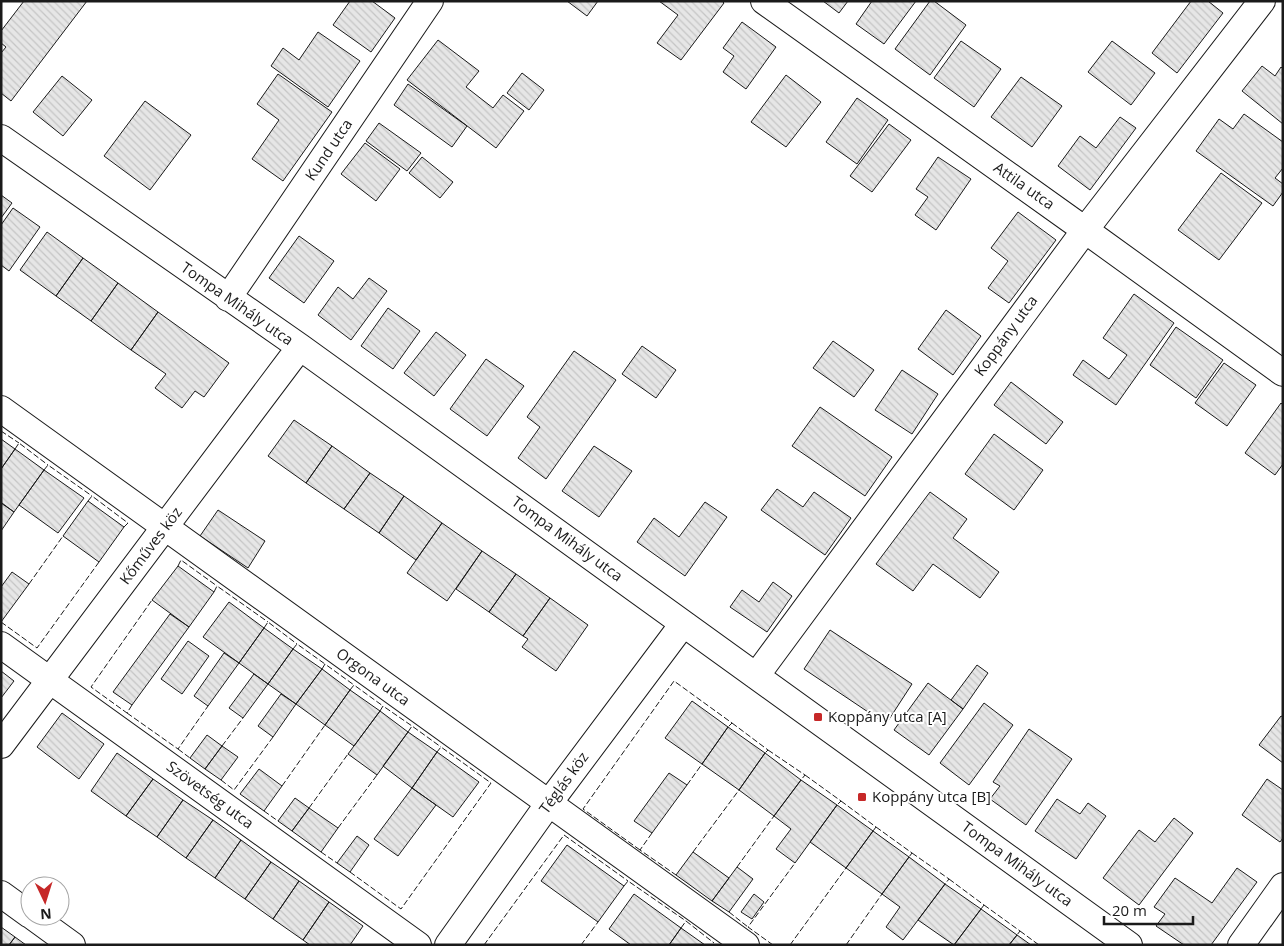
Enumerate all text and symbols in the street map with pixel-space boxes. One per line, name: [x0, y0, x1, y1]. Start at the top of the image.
street label: Kund utca: [300, 115, 356, 184]
street label: Attila utca: [990, 157, 1059, 213]
street label: Tompa Mihály utca: [178, 257, 298, 349]
street label: Koppány utca: [969, 291, 1041, 380]
street label: Tompa Mihály utca: [508, 491, 627, 585]
street label: Kőműves köz: [114, 503, 186, 588]
street label: Orgona utca: [333, 643, 414, 710]
place label: Koppány utca [A]: [828, 706, 947, 726]
marker: Koppány utca [A]: [812, 711, 824, 723]
street label: Téglás köz: [534, 747, 592, 817]
street label: Szövetség utca: [163, 756, 258, 833]
place label: Koppány utca [B]: [872, 786, 991, 806]
marker: Koppány utca [B]: [856, 791, 868, 803]
street label: Tompa Mihály utca: [958, 816, 1077, 910]
north arrow: [20, 876, 70, 926]
scale bar: [1104, 894, 1193, 926]
text: 20 m: [1112, 900, 1147, 920]
text: N: [40, 905, 52, 924]

